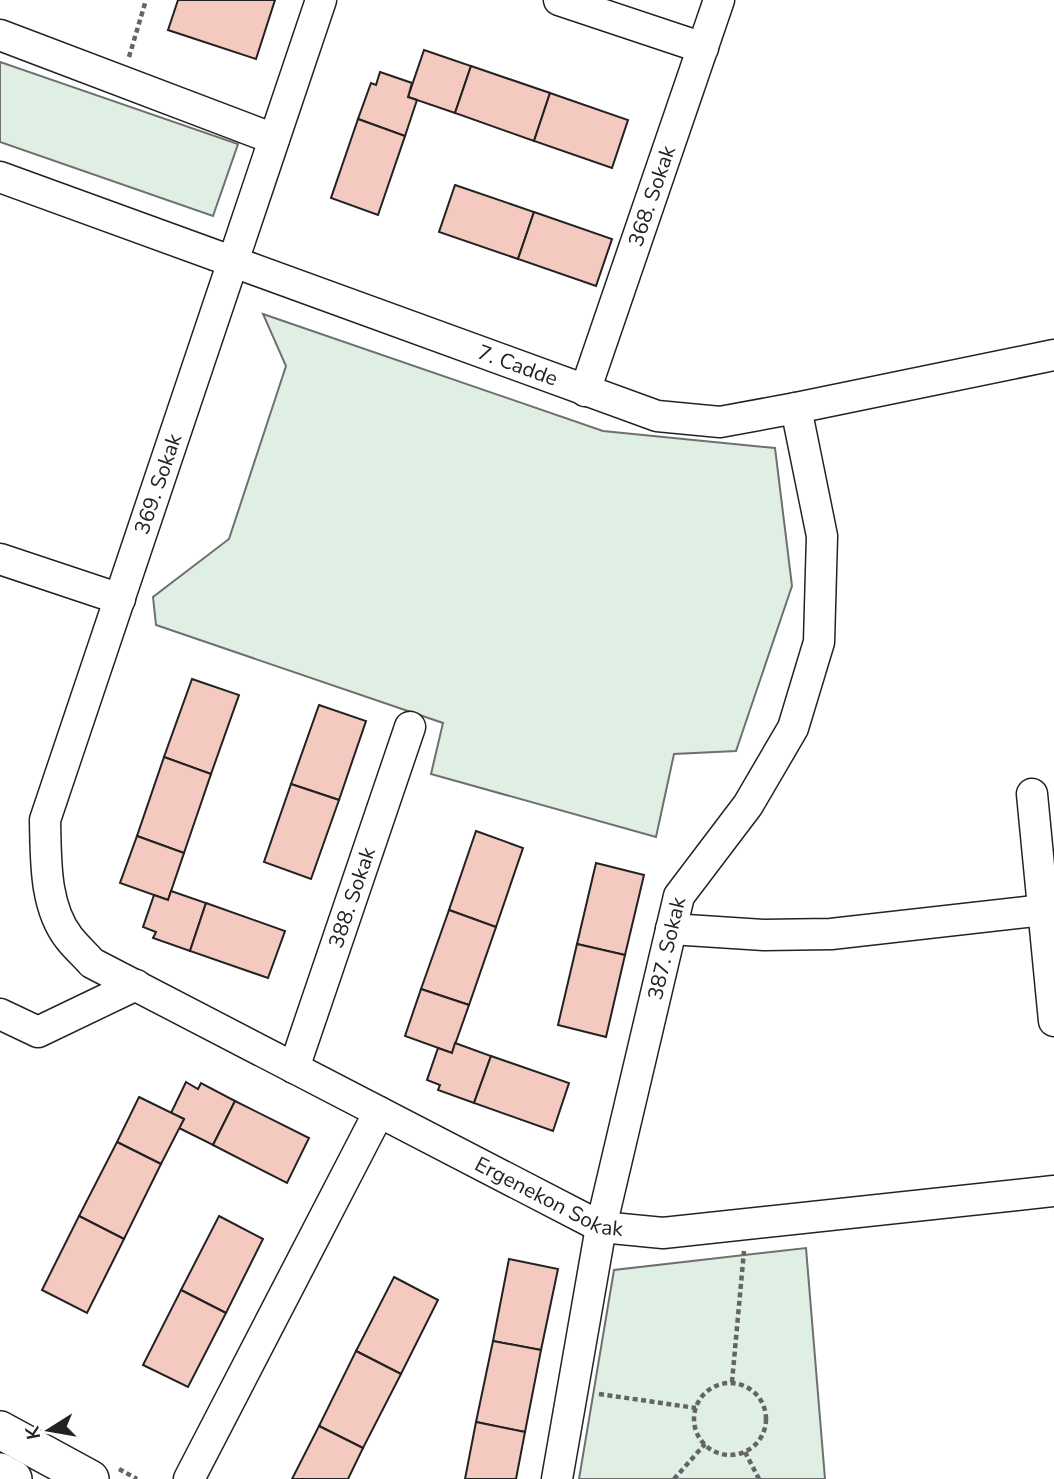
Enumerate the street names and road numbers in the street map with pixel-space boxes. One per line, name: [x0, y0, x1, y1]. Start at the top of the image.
street label: 368. Sokak: [622, 142, 682, 250]
street label: 7. Cadde: [474, 338, 562, 393]
street label: 369. Sokak: [128, 430, 188, 538]
street label: 388. Sokak: [322, 843, 382, 952]
street label: 387. Sokak: [641, 894, 692, 1003]
street label: Ergenekon Sokak: [470, 1150, 625, 1243]

